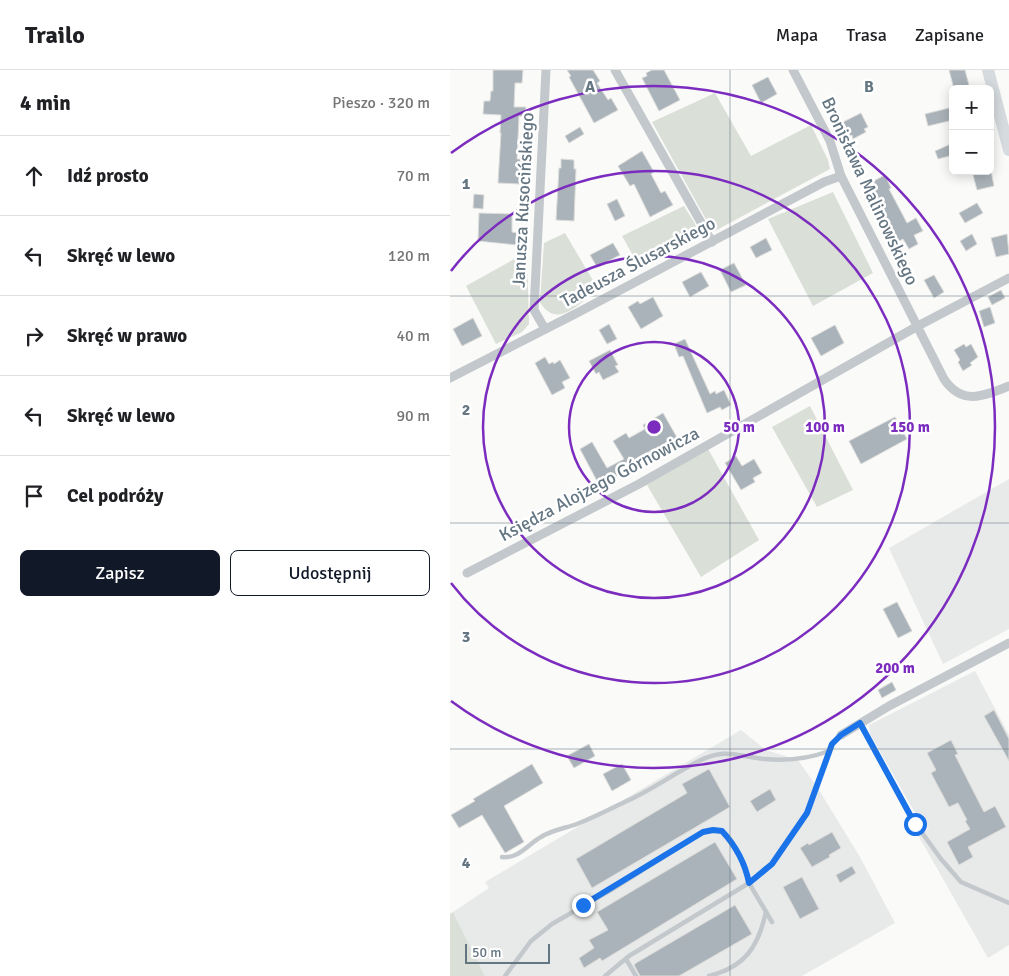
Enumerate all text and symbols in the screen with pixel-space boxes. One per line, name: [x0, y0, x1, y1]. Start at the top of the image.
text: Trailo: [25, 20, 85, 50]
text: Mapa: [776, 24, 818, 46]
text: Trasa: [846, 24, 887, 46]
text: Zapisane: [915, 24, 984, 46]
text: A: [585, 77, 596, 97]
text: B: [864, 77, 874, 97]
map controls: [949, 85, 994, 175]
button: +: [949, 85, 994, 130]
text: 4 min: [20, 90, 71, 116]
text: Pieszo · 320 m: [332, 93, 430, 113]
street label: Bronisława Malinowskiego: [817, 93, 923, 289]
street label: Janusza Kusocińskiego: [507, 112, 539, 288]
button: −: [949, 130, 994, 175]
icon: ahead: [20, 162, 48, 190]
text: Idź prosto: [67, 164, 149, 188]
text: 70 m: [396, 166, 430, 186]
text: 1: [462, 174, 471, 194]
street label: Tadeusza Ślusarskiego: [557, 212, 719, 312]
icon: left: [20, 242, 48, 270]
text: Skręć w lewo: [67, 244, 175, 268]
text: 120 m: [388, 246, 430, 266]
icon: right: [20, 322, 48, 350]
text: Skręć w prawo: [67, 324, 187, 348]
text: 40 m: [396, 326, 430, 346]
text: 2: [462, 400, 470, 420]
icon: left: [20, 402, 48, 430]
text: Skręć w lewo: [67, 404, 175, 428]
text: 90 m: [396, 406, 430, 426]
centre of rings: [645, 418, 663, 436]
text: 50 m: [723, 418, 755, 436]
text: 100 m: [805, 418, 845, 436]
text: 150 m: [890, 418, 930, 436]
street label: Księdza Alojzego Górnowicza: [495, 422, 703, 546]
icon: arrive: [20, 482, 48, 510]
text: Cel podróży: [67, 484, 163, 508]
button: Zapisz: [20, 550, 220, 596]
button: Udostępnij: [230, 550, 430, 596]
text: 3: [462, 627, 470, 647]
text: 200 m: [875, 659, 915, 677]
route start: [904, 813, 927, 836]
text: 4: [462, 853, 471, 873]
route end: [572, 894, 595, 917]
scale bar: [465, 941, 550, 964]
text: 50 m: [472, 944, 501, 961]

